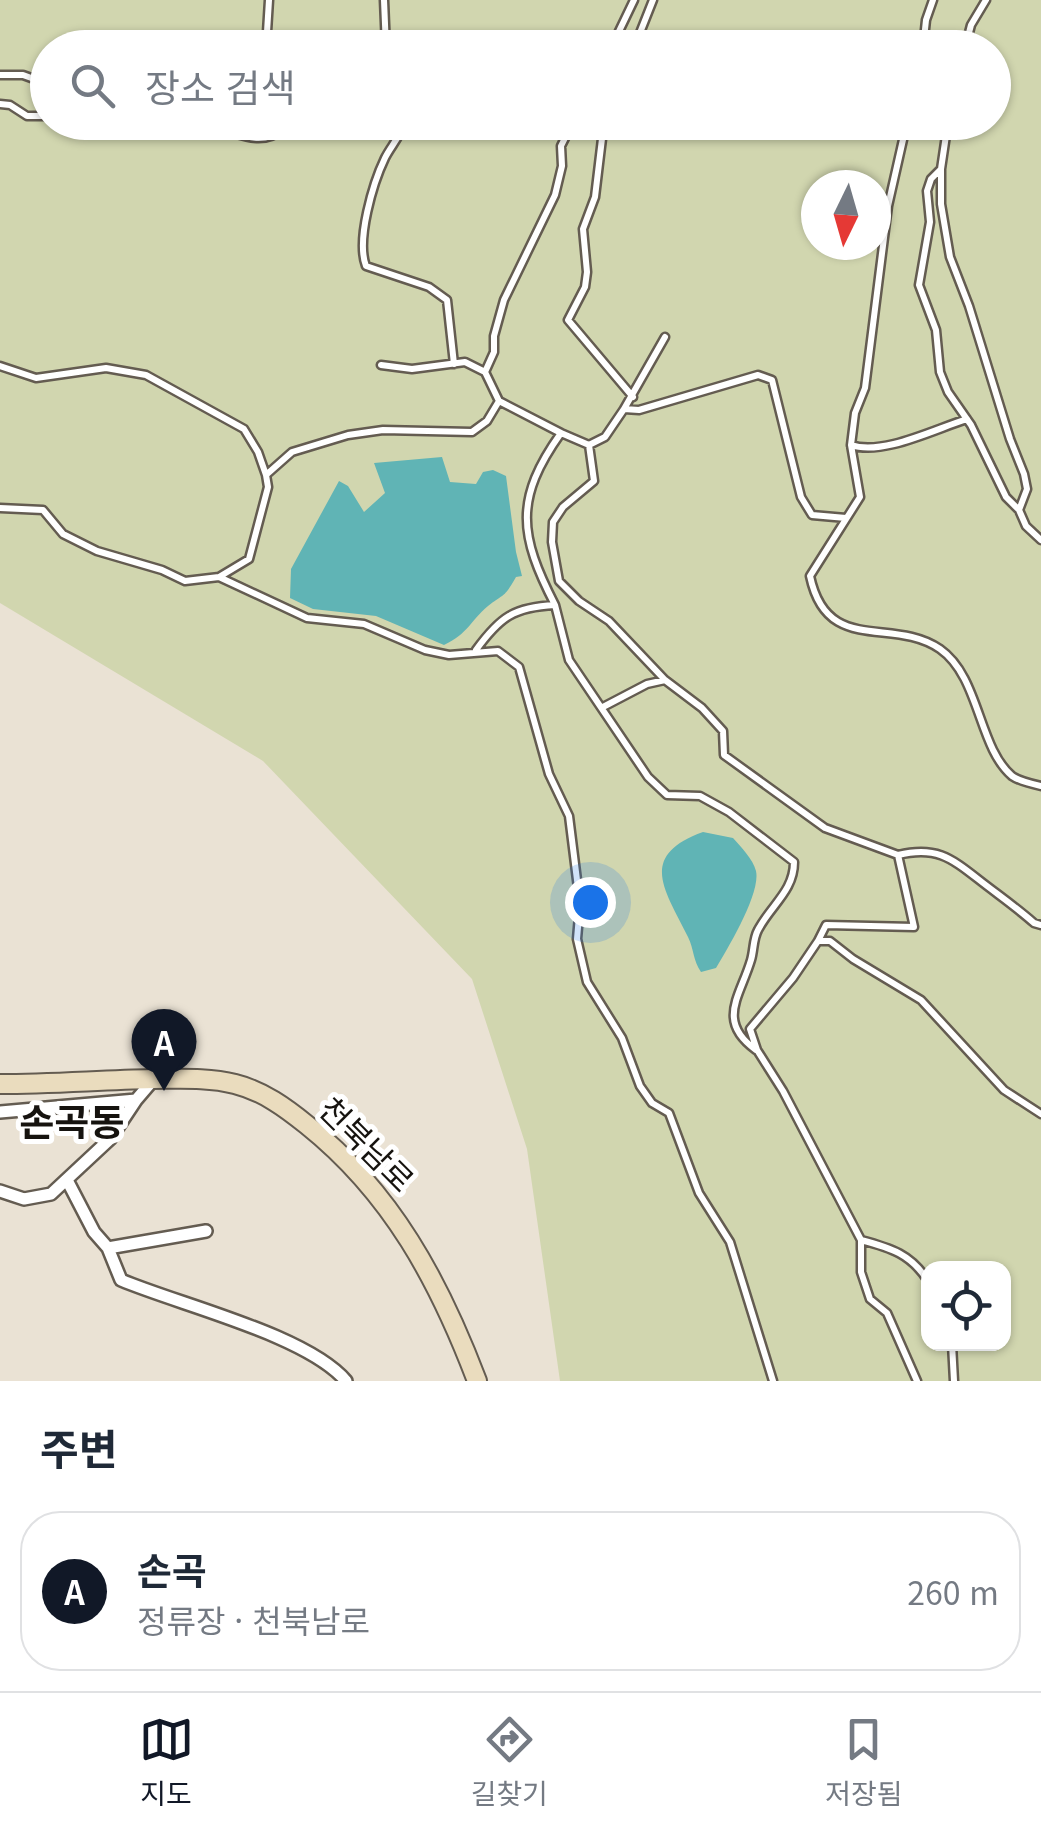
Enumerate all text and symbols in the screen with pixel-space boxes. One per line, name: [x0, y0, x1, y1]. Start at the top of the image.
search box: [30, 30, 1011, 140]
icon: search: [65, 58, 120, 113]
text: 장소 검색: [145, 58, 295, 113]
north arrow: [801, 170, 891, 260]
your location: [565, 877, 616, 928]
pin: A: [132, 1008, 196, 1091]
street label: 천북남로: [310, 1085, 426, 1201]
district label: 손곡동: [20, 1092, 124, 1147]
map controls: [921, 1261, 1011, 1351]
button: locate: [921, 1261, 1011, 1351]
text: 주변: [40, 1416, 117, 1477]
text: 손곡: [137, 1541, 207, 1596]
text: A: [64, 1568, 85, 1614]
text: 260 m: [907, 1568, 999, 1614]
text: 정류장 · 천북남로: [137, 1596, 370, 1642]
tab: 지도: [139, 1712, 194, 1812]
tab: 길찾기: [471, 1712, 548, 1812]
tab: 저장됨: [825, 1712, 902, 1812]

